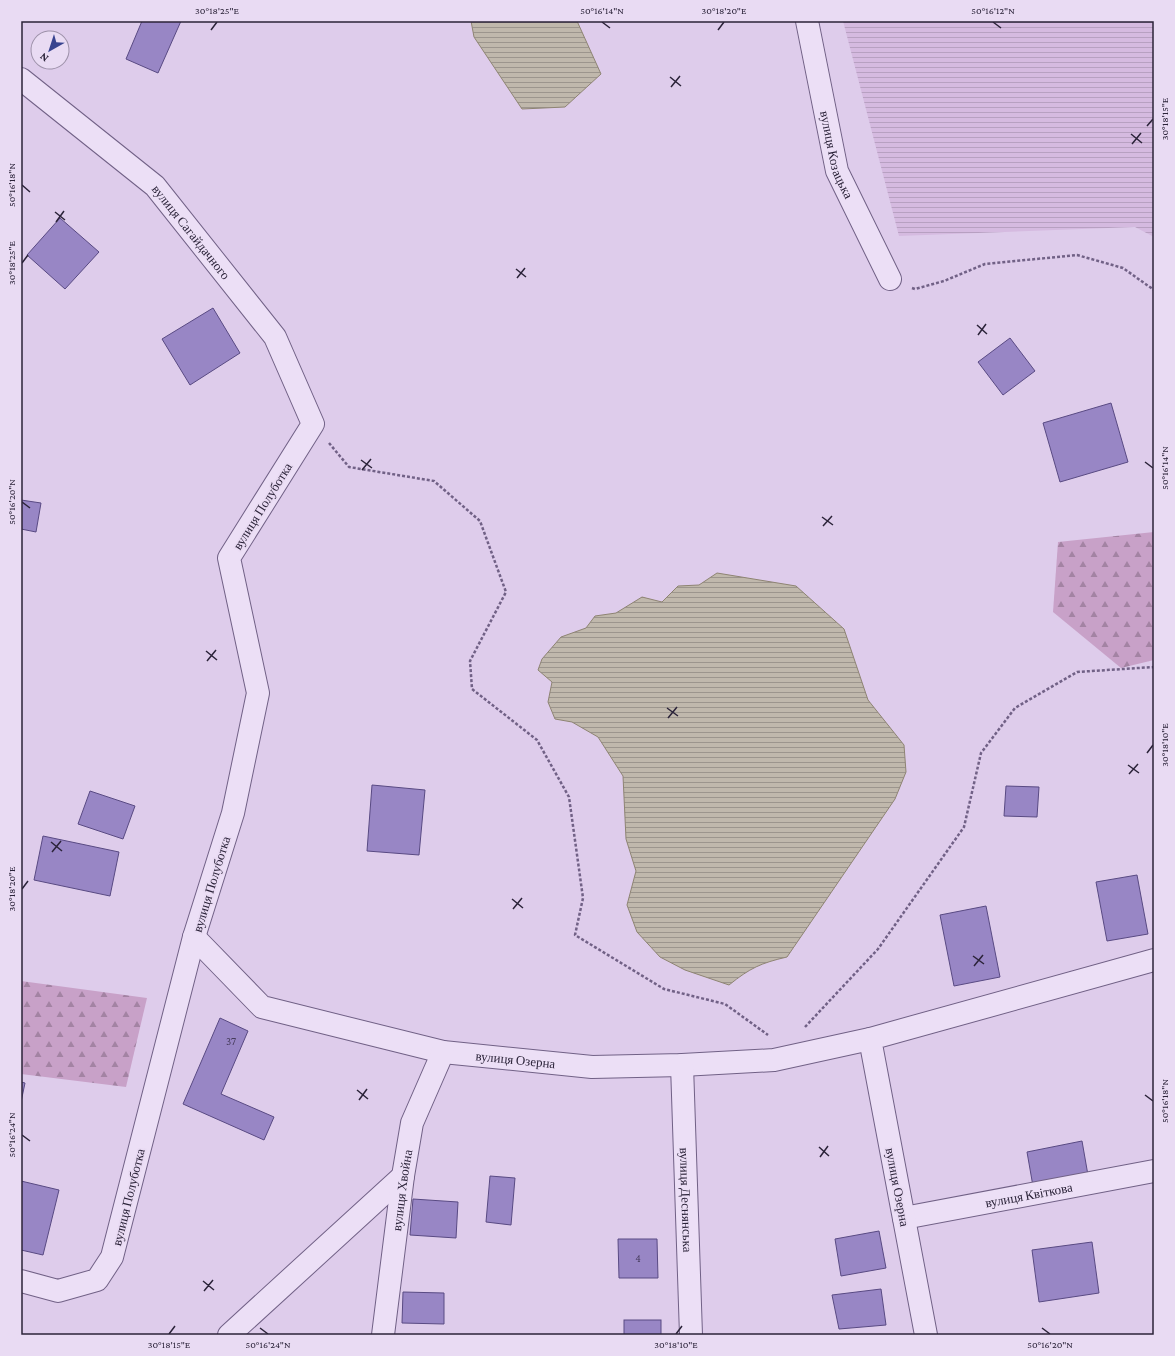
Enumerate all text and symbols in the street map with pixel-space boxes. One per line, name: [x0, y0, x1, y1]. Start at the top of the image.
text: 30°18'25"E: [195, 5, 240, 16]
text: 50°16'14"N: [580, 5, 624, 16]
text: 30°18'20"E: [702, 5, 747, 16]
text: 50°16'12"N: [971, 5, 1015, 16]
north arrow: [30, 30, 70, 70]
text: N: [37, 50, 50, 65]
text: 30°18'15"E: [1159, 97, 1170, 140]
street label: вулиця Козацька: [817, 109, 856, 201]
text: 50°16'18"N: [6, 163, 17, 207]
street label: вулиця Сагайдачного: [149, 182, 233, 282]
text: 30°18'25"E: [6, 240, 17, 285]
text: 50°16'14"N: [1159, 446, 1170, 490]
street label: вулиця Полуботка: [230, 460, 295, 552]
text: 50°16'20"N: [6, 479, 17, 525]
text: 30°18'10"E: [1159, 723, 1170, 767]
street label: вулиця Полуботка: [190, 834, 233, 934]
text: 30°18'20"E: [6, 866, 17, 911]
house number: 37: [226, 1035, 236, 1047]
street label: вулиця Озерна: [475, 1048, 556, 1071]
text: 50°16'18"N: [1159, 1079, 1170, 1123]
text: 50°16'24"N: [6, 1112, 17, 1157]
street label: вулиця Озерна: [883, 1146, 913, 1228]
street label: вулиця Полуботка: [109, 1147, 148, 1247]
street label: вулиця Деснянська: [677, 1147, 695, 1253]
street label: вулиця Хвойна: [389, 1148, 415, 1232]
street label: вулиця Квіткова: [984, 1179, 1074, 1211]
house number: 4: [635, 1252, 641, 1264]
text: 30°18'15"E: [148, 1339, 191, 1350]
text: 50°16'24"N: [246, 1339, 291, 1350]
text: 30°18'10"E: [654, 1339, 698, 1350]
text: 50°16'20"N: [1027, 1339, 1073, 1350]

